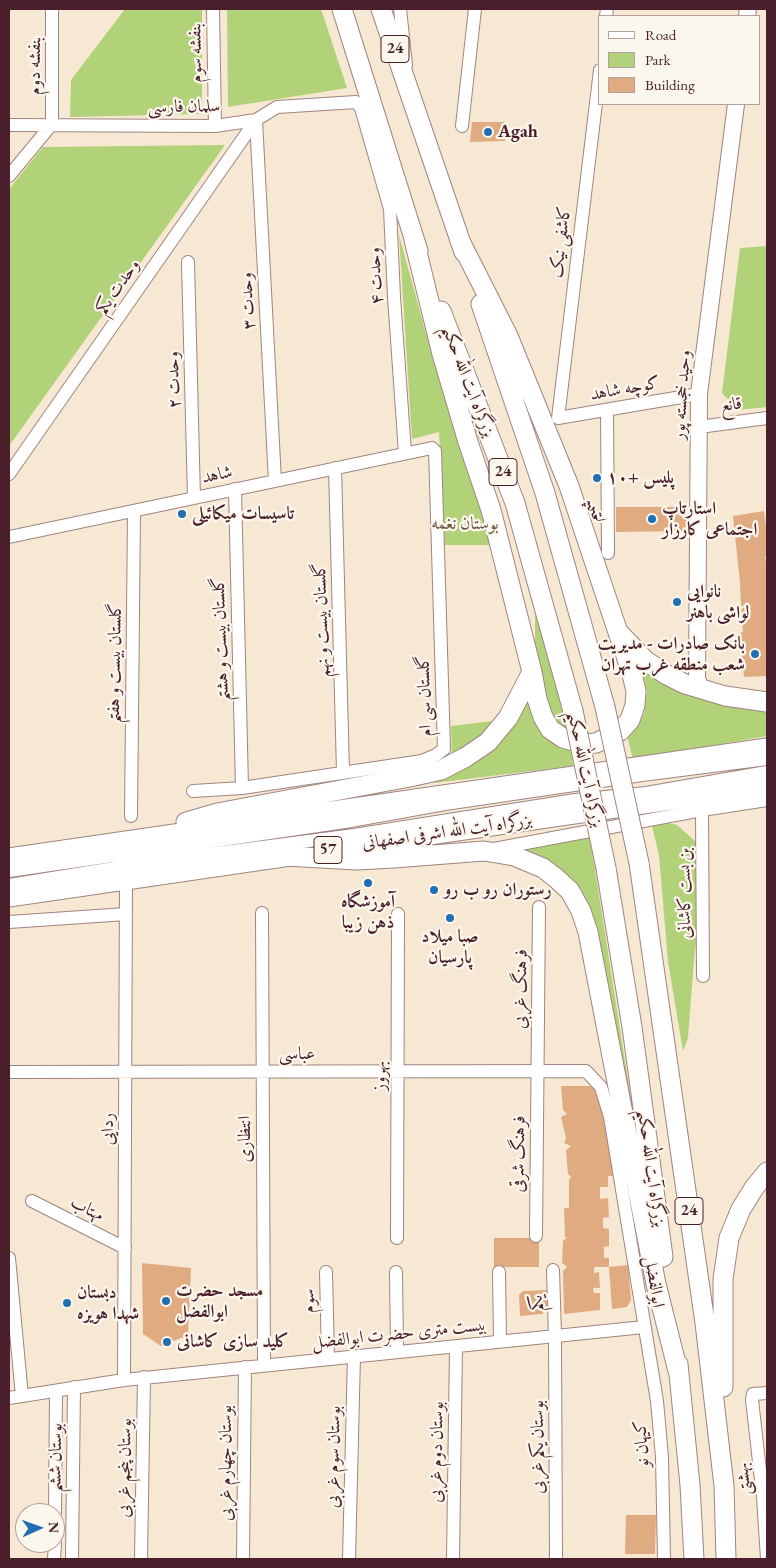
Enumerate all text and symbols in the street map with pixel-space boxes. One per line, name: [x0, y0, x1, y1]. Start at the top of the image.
legend: [598, 15, 761, 105]
street label: بنفشه سوم: [185, 23, 207, 83]
text: Road: [645, 25, 676, 44]
road number: 24: [381, 36, 409, 62]
street label: بنفشه دوم: [24, 37, 46, 95]
text: Park: [645, 50, 671, 69]
text: Building: [645, 75, 695, 94]
street label: سلمان فارسی: [148, 96, 220, 118]
place label: Agah: [498, 121, 538, 143]
marker: Agah: [482, 126, 494, 138]
street label: کاشفی نیک: [546, 205, 576, 279]
street label: وحدت ۴: [364, 247, 388, 305]
street label: وحدت یکم: [91, 255, 145, 319]
street label: وحدت ۳: [236, 272, 260, 330]
street label: بزرگراه آیت الله حکیم: [437, 322, 499, 440]
street label: وحید خجسته پور: [668, 349, 696, 441]
street label: وحدت ۲: [162, 351, 186, 409]
street label: کوچه شاهد: [588, 372, 662, 406]
street label: قانع: [719, 393, 743, 417]
road number: 24: [489, 458, 517, 486]
street label: شاهد: [200, 461, 234, 489]
place label: پلیس +۱۰: [607, 467, 674, 489]
marker: پلیس +۱۰: [591, 472, 603, 484]
place label: استارتاپ اجتماعی کارزار: [662, 498, 757, 540]
street label: شمیم: [579, 500, 601, 522]
place label: تاسیسات میکائیلی: [192, 503, 294, 525]
marker: تاسیسات میکائیلی: [176, 508, 188, 520]
park label: بوستان نغمه: [431, 513, 499, 535]
marker: استارتاپ اجتماعی کارزار: [646, 513, 658, 525]
street label: گلستان بیست و نهم: [309, 562, 335, 678]
street label: گلستان بیست و هشتم: [208, 577, 234, 701]
place label: نانوایی لواشی باهنر: [687, 581, 749, 624]
marker: نانوایی لواشی باهنر: [671, 596, 683, 608]
street label: گلستان بیست و هفتم: [103, 602, 127, 724]
place label: بانک صادرات - مدیریت شعب منطقه غرب تهران: [598, 633, 745, 676]
marker: بانک صادرات - مدیریت شعب منطقه غرب تهران: [749, 648, 761, 660]
street label: گلستان سی ام: [413, 655, 437, 737]
street label: بزرگراه آیت الله حکیم: [562, 709, 608, 829]
street label: بزرگراه آیت الله اشرفی اصفهانی: [361, 809, 533, 855]
road number: 57: [314, 836, 342, 864]
street label: بن بست کاشانی: [674, 848, 696, 938]
marker: آموزشگاه ذهن زیبا: [362, 877, 374, 889]
place label: رستوران رو ب رو: [444, 879, 552, 901]
marker: رستوران رو ب رو: [428, 884, 440, 896]
place label: آموزشگاه ذهن زیبا: [341, 891, 395, 934]
marker: صبا میلاد پارسیان: [444, 912, 456, 924]
place label: صبا میلاد پارسیان: [421, 926, 479, 969]
street label: فرهنگ غربی: [510, 949, 532, 1029]
street label: عباسی: [279, 1043, 315, 1065]
street label: بهروز: [369, 1061, 391, 1091]
street label: بزرگراه آیت الله حکیم: [632, 1108, 670, 1228]
street label: ردایی: [97, 1113, 119, 1145]
street label: فرهنگ شرقی: [508, 1115, 530, 1193]
street label: انتظاری: [234, 1116, 256, 1162]
street label: مهتاب: [67, 1192, 107, 1226]
road number: 24: [675, 1198, 703, 1224]
street label: ابوالفضل: [639, 1255, 669, 1309]
place label: مسجد حضرت ابوالفضل: [176, 1280, 263, 1322]
place label: دبستان شهدا هویزه: [77, 1282, 139, 1325]
street label: سوم: [298, 1289, 320, 1313]
marker: مسجد حضرت ابوالفضل: [160, 1295, 172, 1307]
street label: یکم: [526, 1295, 548, 1311]
marker: دبستان شهدا هویزه: [61, 1297, 73, 1309]
street label: بیست متری حضرت ابوالفضل: [310, 1314, 488, 1354]
place label: کلید سازی کاشانی: [177, 1331, 289, 1353]
marker: کلید سازی کاشانی: [161, 1336, 173, 1348]
street label: بوستان یکم غربی: [527, 1400, 549, 1494]
street label: بوستان دوم غربی: [425, 1401, 449, 1503]
street label: بوستان چهارم غربی: [215, 1405, 237, 1521]
street label: بوستان سوم غربی: [322, 1406, 346, 1508]
street label: بوستان پنجم غربی: [113, 1418, 137, 1518]
street label: کیهان نو: [630, 1419, 654, 1469]
street label: بوستان ششم: [45, 1423, 67, 1493]
street label: بهشتی: [731, 1461, 757, 1497]
north arrow: [15, 1503, 65, 1553]
text: N: [45, 1522, 63, 1533]

